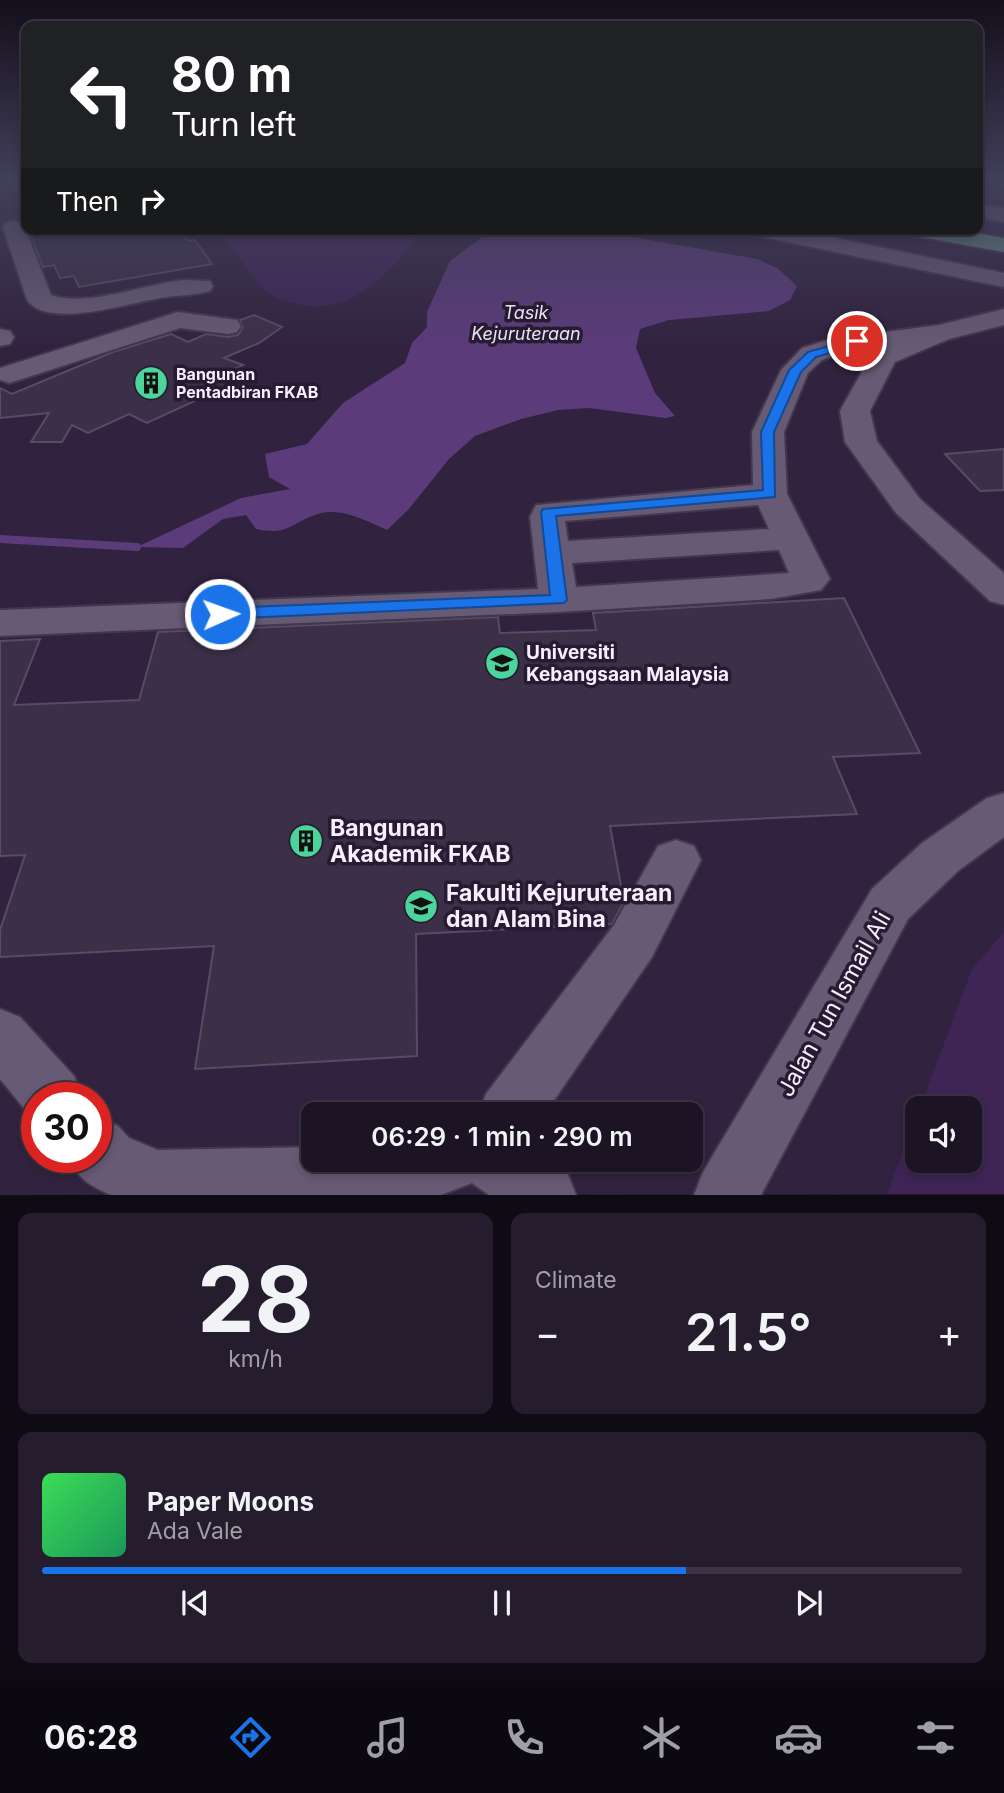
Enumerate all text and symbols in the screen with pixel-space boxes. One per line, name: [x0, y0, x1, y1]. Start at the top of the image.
text: 80 m: [171, 45, 292, 104]
icon: left: [56, 49, 147, 140]
text: Turn left: [171, 105, 296, 144]
icon: right: [133, 182, 171, 220]
text: Then: [56, 186, 119, 217]
water label: Tasik Kejuruteraan: [471, 302, 581, 344]
pin: [827, 311, 887, 371]
icon: arrive: [838, 322, 876, 360]
building icon: Bangunan Pentadbiran FKAB: [132, 364, 170, 402]
place label: Bangunan Pentadbiran FKAB: [176, 364, 318, 402]
position arrow: [183, 577, 257, 651]
place label: Universiti Kebangsaan Malaysia: [526, 641, 729, 686]
school or university icon: Universiti Kebangsaan Malaysia: [483, 644, 521, 682]
place label: Bangunan Akademik FKAB: [330, 814, 511, 868]
building icon: Bangunan Akademik FKAB: [287, 822, 325, 860]
place label: Fakulti Kejuruteraan dan Alam Bina: [446, 879, 672, 933]
school or university icon: Fakulti Kejuruteraan dan Alam Bina: [402, 887, 440, 925]
street label: Jalan Tun Ismail Ali: [771, 907, 897, 1101]
speed limit sign: 30: [21, 1082, 112, 1173]
map controls: [905, 1096, 982, 1173]
button: sound: [905, 1096, 982, 1173]
text: 06:29 · 1 min · 290 m: [371, 1121, 633, 1152]
text: 28: [197, 1244, 314, 1354]
text: Climate: [535, 1266, 617, 1294]
text: 21.5°: [685, 1301, 812, 1364]
text: −: [535, 1310, 560, 1356]
text: +: [937, 1310, 962, 1356]
text: km/h: [228, 1345, 283, 1373]
text: Paper Moons: [147, 1486, 314, 1517]
text: Ada Vale: [147, 1517, 243, 1545]
icon: previous: [176, 1584, 214, 1622]
icon: pause: [483, 1584, 521, 1622]
icon: next: [790, 1584, 828, 1622]
icon: directions: [226, 1713, 275, 1762]
icon: music: [363, 1713, 412, 1762]
icon: phone: [500, 1713, 549, 1762]
icon: climate: [637, 1713, 686, 1762]
icon: car: [774, 1713, 823, 1762]
icon: filters: [911, 1713, 960, 1762]
text: 06:28: [44, 1718, 138, 1757]

